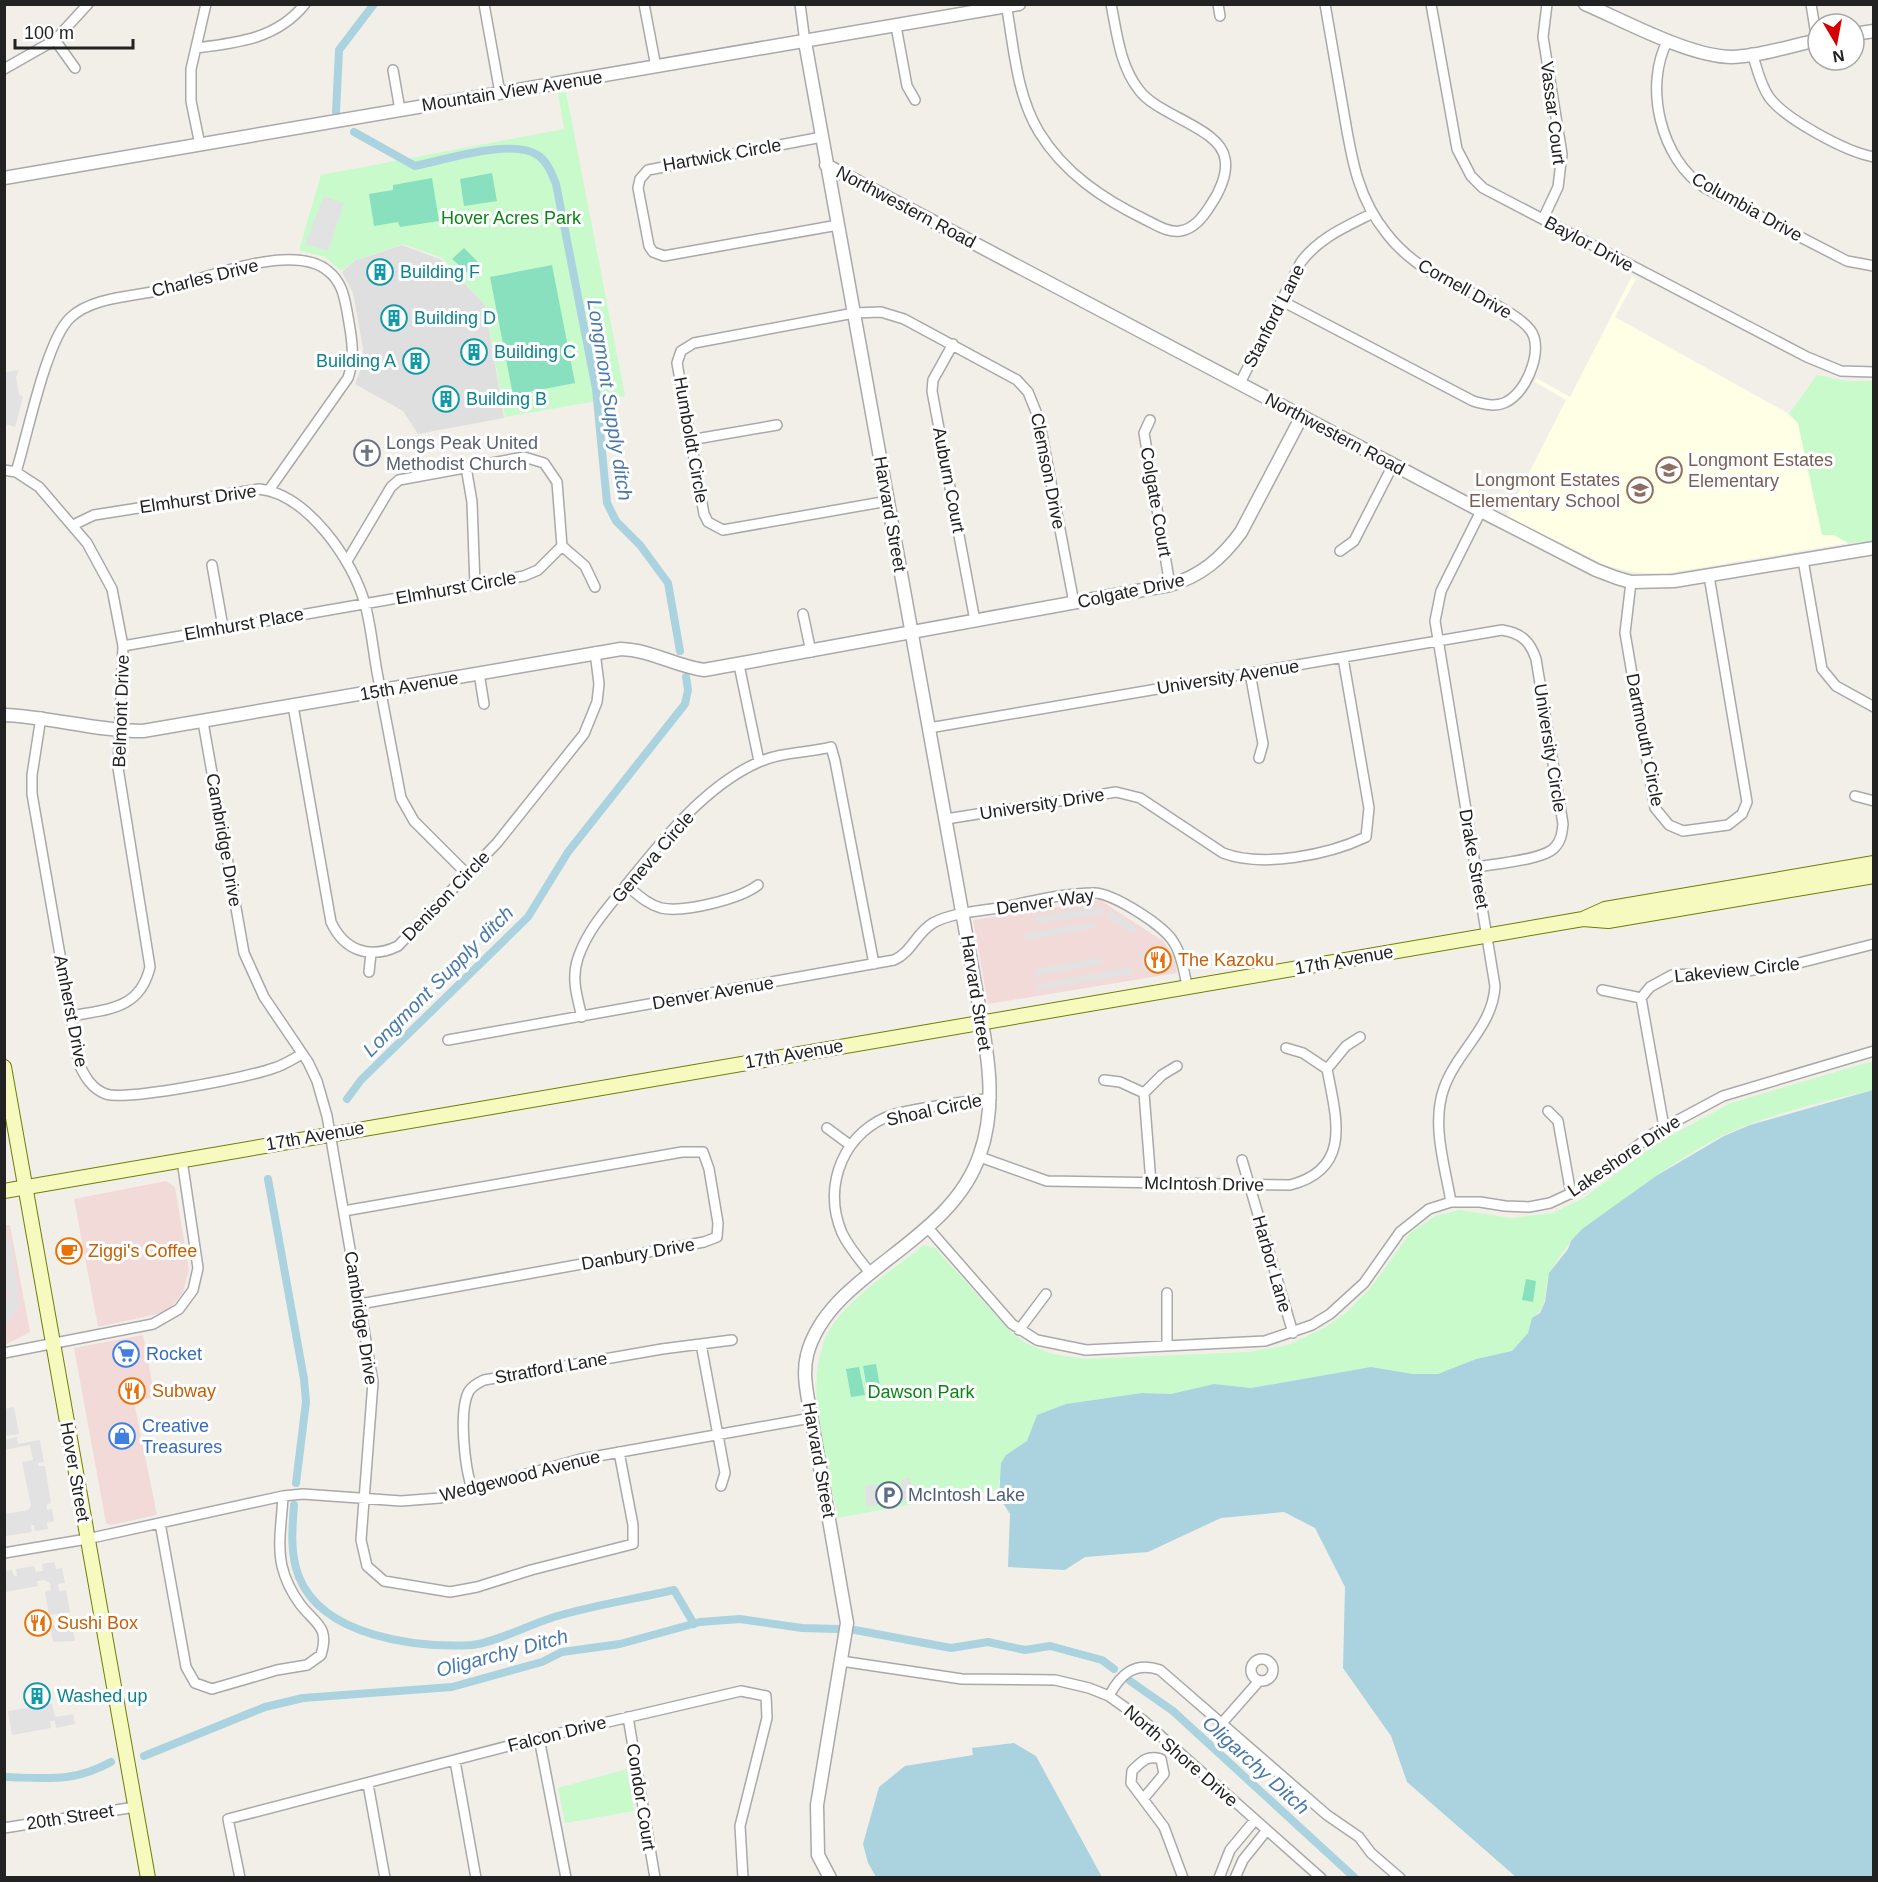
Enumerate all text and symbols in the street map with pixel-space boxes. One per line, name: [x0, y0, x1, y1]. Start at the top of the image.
scale bar: [15, 12, 134, 50]
north arrow: [1806, 12, 1866, 72]
text: 100 m: [24, 23, 74, 43]
text: N: [1831, 47, 1846, 66]
street label: Vassar Court: [1537, 60, 1569, 166]
street label: Mountain View Avenue: [420, 67, 604, 115]
street label: Hartwick Circle: [661, 135, 783, 175]
street label: Northwestern Road: [833, 162, 979, 252]
street label: Columbia Drive: [1688, 168, 1806, 246]
park label: Hover Acres Park: [441, 208, 582, 228]
street label: Baylor Drive: [1541, 212, 1637, 276]
street label: Charles Drive: [150, 255, 260, 301]
street label: Cornell Drive: [1415, 255, 1515, 323]
building icon: Building F: [365, 257, 395, 287]
street label: Stanford Lane: [1239, 261, 1309, 371]
place label: Building F: [400, 262, 480, 282]
water label: Longmont Supply ditch: [583, 298, 637, 502]
building icon: Building D: [379, 303, 409, 333]
place label: Building D: [414, 308, 496, 328]
building icon: Building C: [459, 337, 489, 367]
place label: Building C: [494, 342, 576, 362]
building icon: Building A: [401, 346, 431, 376]
place label: Building A: [316, 351, 396, 371]
street label: Humboldt Circle: [670, 375, 712, 505]
building icon: Building B: [431, 384, 461, 414]
place label: Building B: [466, 389, 547, 409]
street label: Northwestern Road: [1262, 389, 1408, 479]
street label: Clemson Drive: [1027, 411, 1069, 531]
street label: Auburn Court: [929, 426, 969, 534]
place label: Longs Peak United Methodist Church: [386, 433, 538, 474]
church icon: Longs Peak United Methodist Church: [352, 438, 382, 468]
street label: Colgate Court: [1137, 446, 1175, 558]
place label: Longmont Estates Elementary: [1688, 450, 1833, 491]
street label: Harvard Street: [870, 455, 910, 573]
school or university icon: Longmont Estates Elementary: [1654, 455, 1684, 485]
place label: Longmont Estates Elementary School: [1469, 470, 1620, 511]
school or university icon: Longmont Estates Elementary School: [1625, 475, 1655, 505]
street label: Elmhurst Drive: [138, 481, 258, 517]
street label: Elmhurst Circle: [394, 568, 518, 608]
street label: Colgate Drive: [1076, 570, 1186, 612]
street label: Elmhurst Place: [183, 604, 305, 644]
street label: Belmont Drive: [109, 654, 133, 768]
street label: University Avenue: [1155, 656, 1301, 698]
street label: 15th Avenue: [358, 667, 460, 705]
street label: Dartmouth Circle: [1622, 672, 1668, 808]
street label: University Circle: [1530, 682, 1570, 814]
street label: Cambridge Drive: [202, 772, 246, 908]
street label: University Drive: [978, 784, 1106, 824]
street label: Geneva Circle: [608, 807, 698, 907]
street label: Drake Street: [1455, 808, 1493, 910]
street label: Denison Circle: [398, 847, 494, 945]
street label: Denver Way: [995, 885, 1095, 919]
water label: Longmont Supply ditch: [358, 901, 518, 1061]
street label: Harvard Street: [957, 934, 995, 1052]
street label: 17th Avenue: [1293, 941, 1395, 979]
restaurant icon: The Kazoku: [1143, 945, 1173, 975]
place label: The Kazoku: [1178, 950, 1274, 970]
street label: Amherst Drive: [50, 953, 92, 1069]
street label: Lakeview Circle: [1673, 953, 1801, 987]
street label: Denver Avenue: [651, 972, 775, 1014]
street label: 17th Avenue: [743, 1035, 845, 1073]
street label: Shoal Circle: [884, 1090, 984, 1130]
street label: Lakeshore Drive: [1564, 1111, 1684, 1201]
street label: 17th Avenue: [264, 1117, 366, 1155]
street label: McIntosh Drive: [1144, 1173, 1264, 1195]
street label: Harbor Lane: [1249, 1213, 1295, 1315]
street label: Danbury Drive: [580, 1234, 696, 1274]
cafe icon: Ziggi's Coffee: [54, 1236, 84, 1266]
place label: Ziggi's Coffee: [88, 1241, 197, 1261]
street label: Cambridge Drive: [341, 1250, 381, 1386]
supermarket icon: Rocket: [111, 1339, 141, 1369]
place label: Rocket: [146, 1344, 202, 1364]
street label: Stratford Lane: [493, 1348, 609, 1388]
restaurant icon: Subway: [117, 1376, 147, 1406]
place label: Subway: [152, 1381, 216, 1401]
park label: Dawson Park: [867, 1382, 976, 1402]
street label: Harvard Street: [799, 1401, 839, 1519]
place label: Creative Treasures: [142, 1416, 222, 1457]
street label: Hover Street: [56, 1421, 94, 1523]
shop icon: Creative Treasures: [107, 1421, 137, 1451]
street label: Wedgewood Avenue: [438, 1446, 602, 1506]
parking icon: McIntosh Lake: [874, 1480, 904, 1510]
place label: McIntosh Lake: [908, 1485, 1025, 1505]
restaurant icon: Sushi Box: [23, 1608, 53, 1638]
place label: Sushi Box: [57, 1613, 138, 1633]
water label: Oligarchy Ditch: [434, 1625, 570, 1681]
building icon: Washed up: [22, 1681, 52, 1711]
place label: Washed up: [57, 1686, 147, 1706]
street label: North Shore Drive: [1120, 1701, 1242, 1811]
water label: Oligarchy Ditch: [1198, 1711, 1314, 1819]
street label: Falcon Drive: [506, 1712, 608, 1756]
street label: Condor Court: [623, 1742, 659, 1852]
street label: 20th Street: [25, 1800, 115, 1834]

